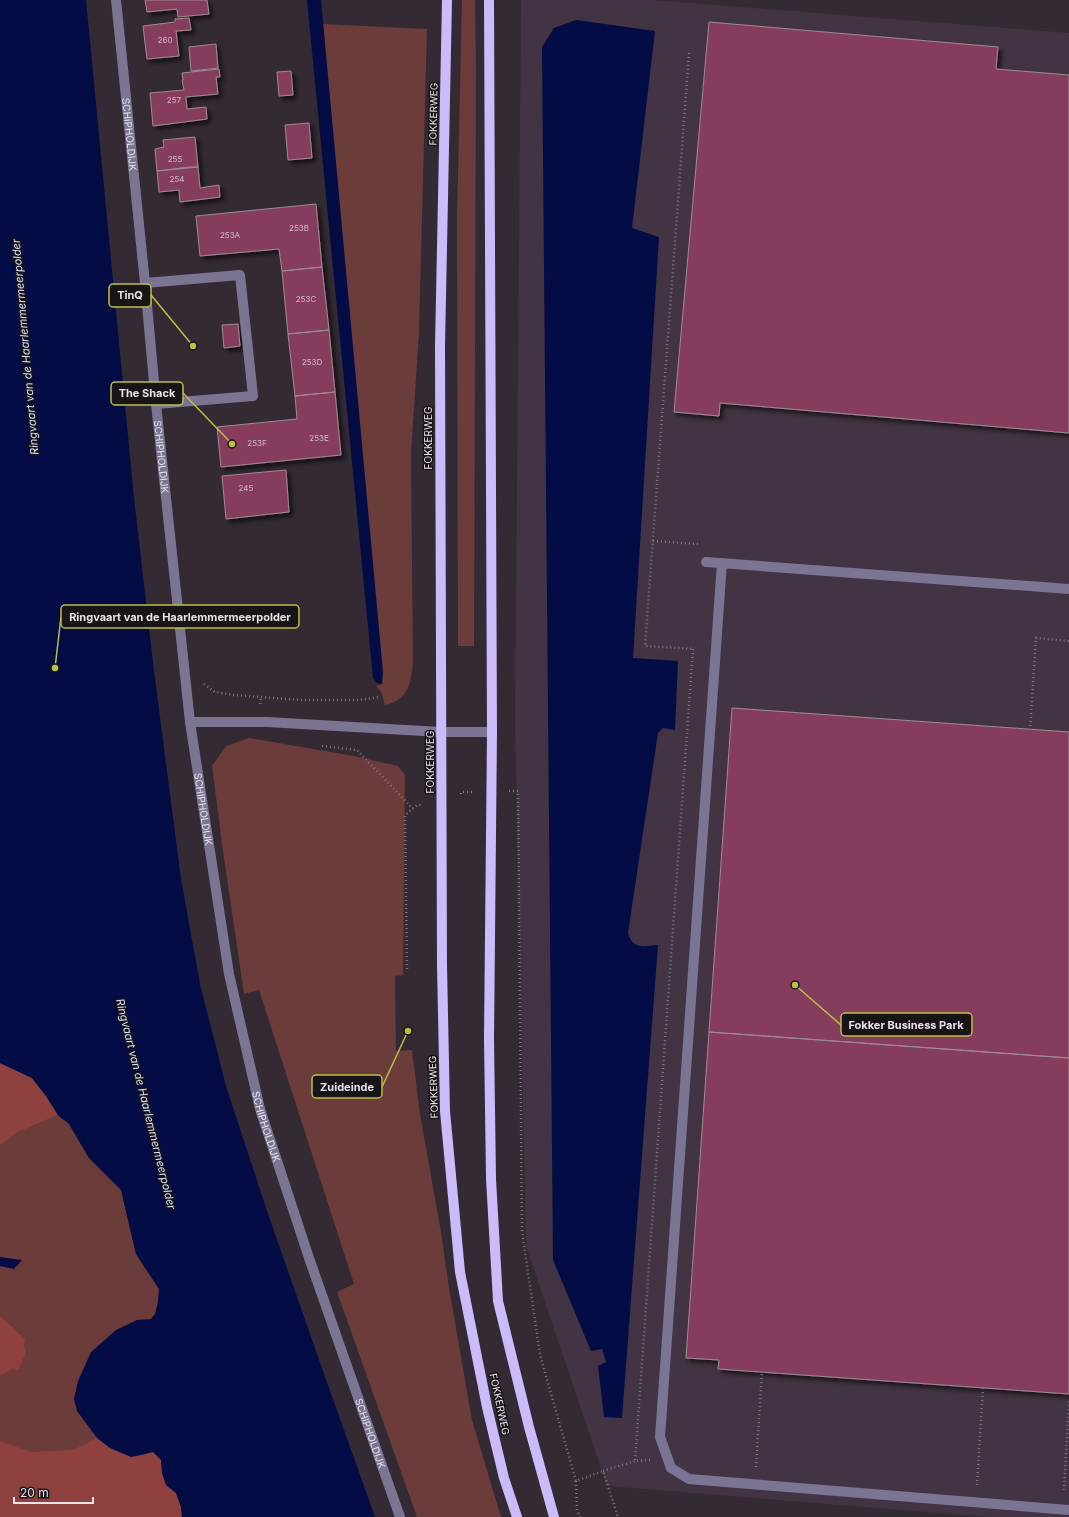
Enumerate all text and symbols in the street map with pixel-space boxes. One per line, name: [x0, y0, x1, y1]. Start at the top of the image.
house number: 260: [158, 35, 172, 45]
street label: FOKKERWEG: [426, 83, 440, 145]
house number: 257: [167, 95, 182, 105]
street label: SCHIPHOLDIJK: [120, 97, 139, 172]
house number: 255: [168, 154, 182, 164]
house number: 254: [170, 174, 184, 184]
house number: 253B: [289, 223, 309, 233]
house number: 253A: [220, 230, 241, 240]
water label: Ringvaart van de Haarlemmermeerpolder: [9, 238, 41, 456]
callout: TinQ: [109, 284, 151, 307]
text: TinQ: [117, 288, 143, 302]
house number: 253C: [296, 294, 316, 304]
house number: 253D: [302, 357, 322, 367]
callout: The Shack: [111, 382, 183, 405]
text: The Shack: [119, 386, 176, 400]
street label: FOKKERWEG: [422, 407, 434, 469]
street label: SCHIPHOLDIJK: [152, 420, 172, 494]
house number: 253E: [309, 433, 329, 443]
house number: 253F: [247, 438, 267, 448]
house number: 245: [239, 483, 254, 493]
callout: Ringvaart van de Haarlemmermeerpolder: [61, 605, 299, 628]
text: Ringvaart van de Haarlemmermeerpolder: [69, 610, 291, 624]
street label: FOKKERWEG: [424, 731, 436, 793]
street label: SCHIPHOLDIJK: [192, 772, 215, 847]
water label: Ringvaart van de Haarlemmermeerpolder: [113, 997, 179, 1212]
callout: Fokker Business Park: [841, 1013, 972, 1036]
text: Fokker Business Park: [848, 1018, 964, 1032]
street label: FOKKERWEG: [426, 1055, 440, 1119]
callout: Zuideinde: [312, 1075, 382, 1098]
text: Zuideinde: [320, 1080, 374, 1094]
street label: SCHIPHOLDIJK: [250, 1090, 283, 1164]
street label: FOKKERWEG: [488, 1372, 512, 1436]
street label: SCHIPHOLDIJK: [353, 1397, 389, 1470]
scale bar: [14, 1479, 93, 1505]
text: 20 m: [20, 1485, 49, 1500]

